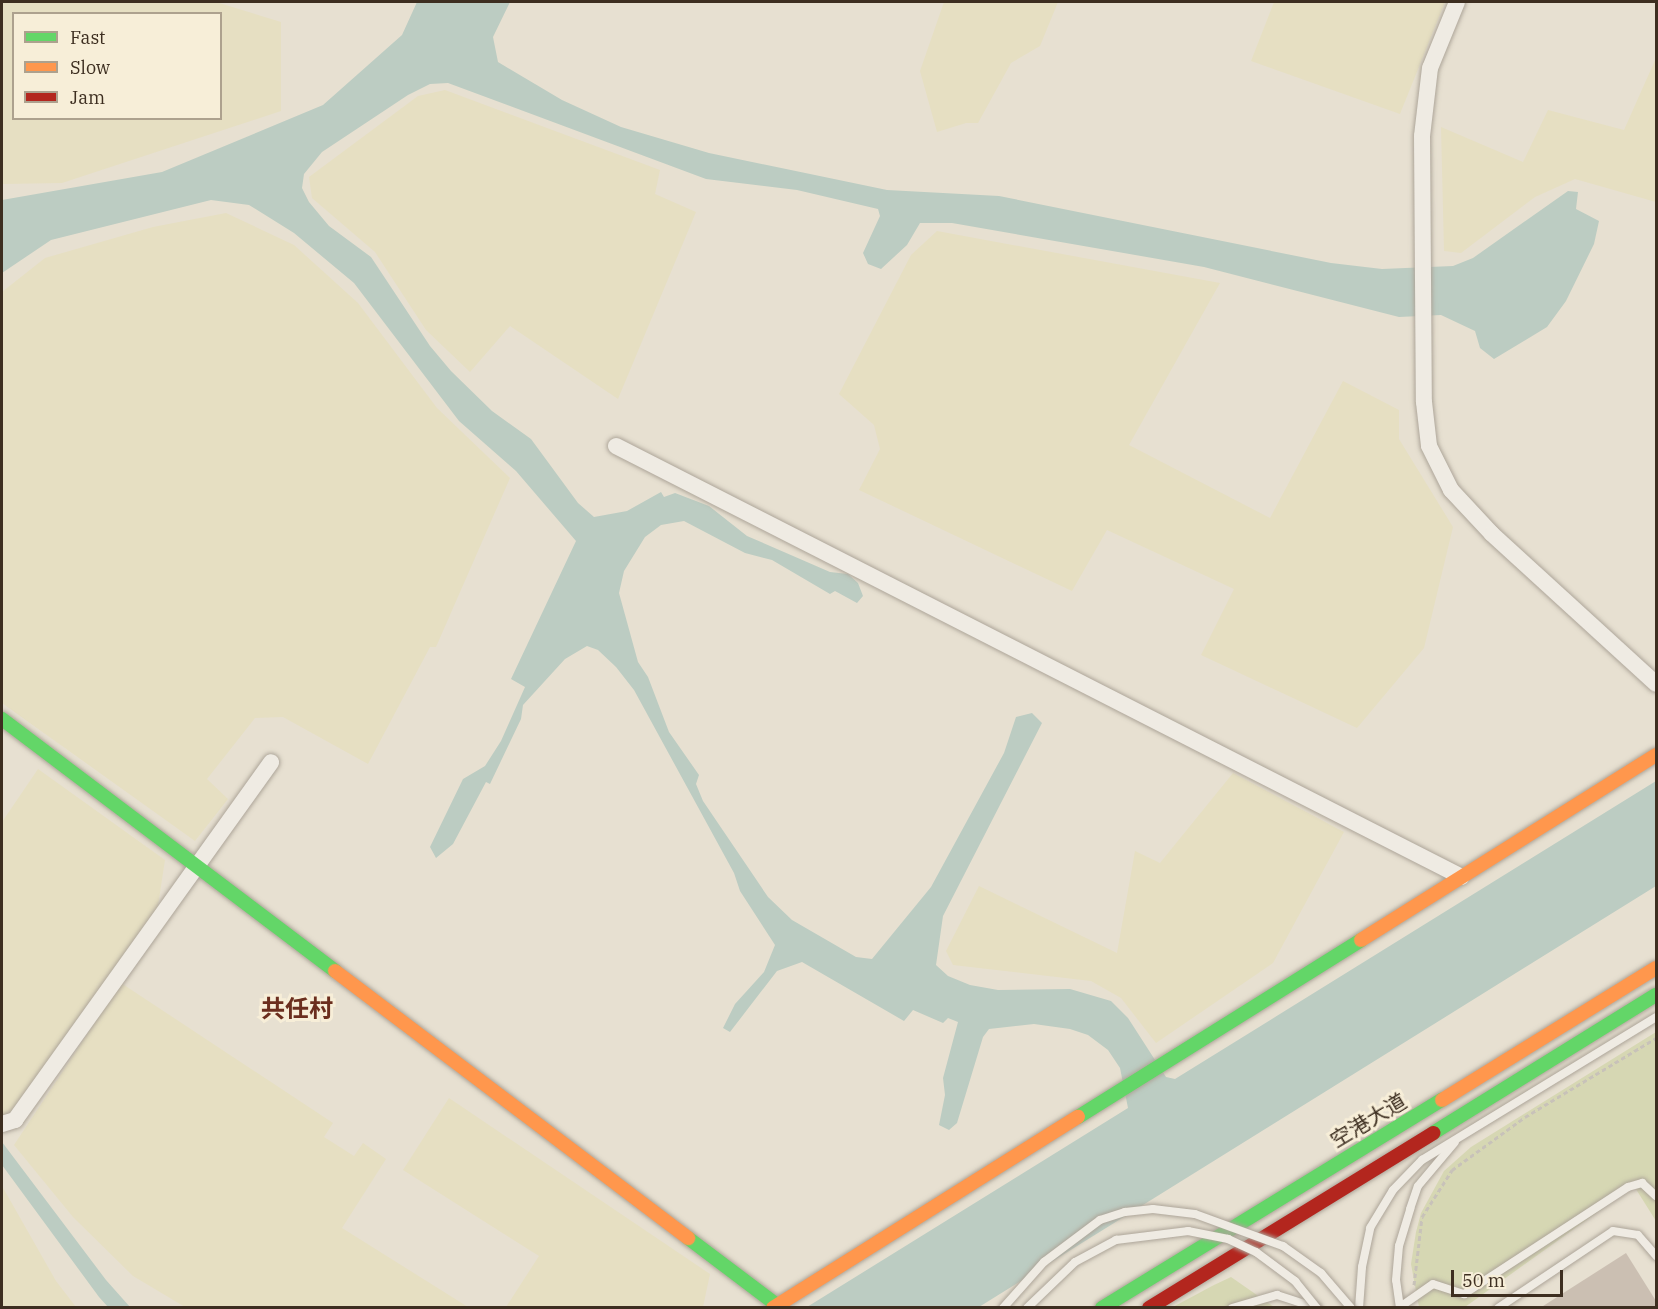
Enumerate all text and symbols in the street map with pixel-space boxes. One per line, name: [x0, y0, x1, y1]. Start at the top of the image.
legend: [12, 12, 222, 120]
text: Fast: [70, 26, 105, 49]
text: Slow: [70, 56, 110, 79]
text: Jam: [70, 86, 105, 109]
district label: 共任村: [261, 995, 333, 1023]
street label: 空港大道: [1326, 1088, 1410, 1152]
scale bar: [1454, 1258, 1566, 1296]
text: 50 m: [1462, 1269, 1505, 1292]

